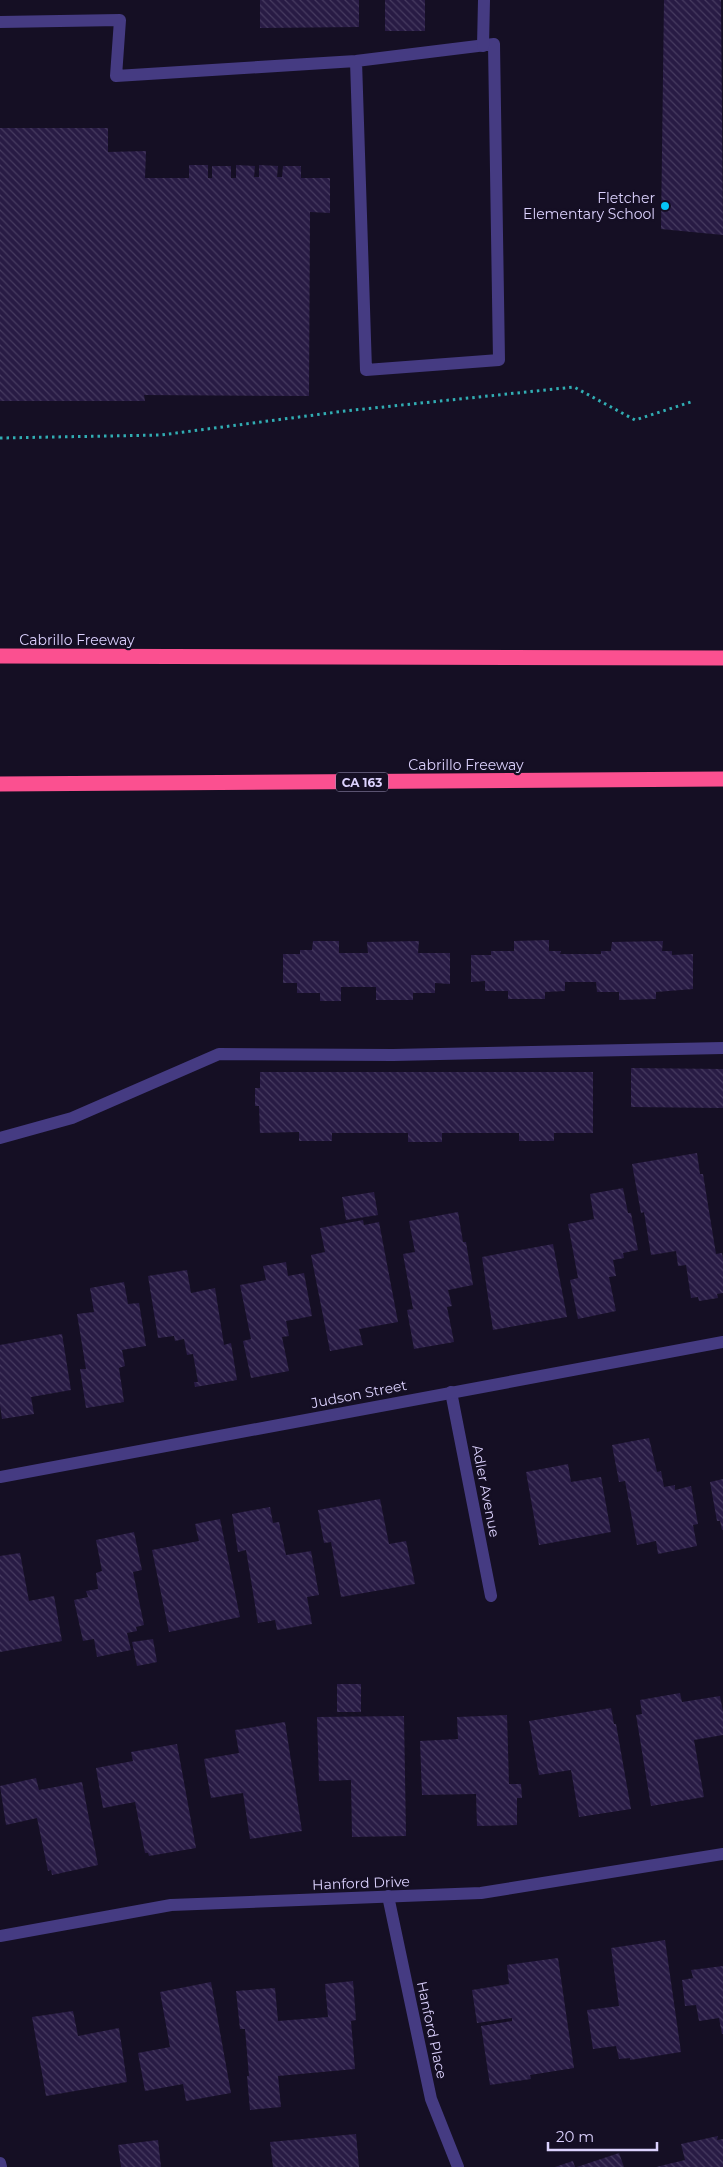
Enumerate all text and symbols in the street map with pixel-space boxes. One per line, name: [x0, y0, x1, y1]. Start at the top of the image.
place label: Fletcher Elementary School: [523, 189, 655, 223]
marker: Fletcher Elementary School: [659, 200, 671, 212]
street label: Cabrillo Freeway: [19, 631, 135, 649]
street label: Cabrillo Freeway: [408, 756, 524, 774]
road number: CA 163: [336, 772, 388, 792]
street label: Judson Street: [309, 1376, 409, 1412]
street label: Adler Avenue: [468, 1443, 504, 1539]
street label: Hanford Drive: [312, 1872, 410, 1894]
street label: Hanford Place: [413, 1980, 451, 2080]
scale bar: [548, 2120, 657, 2152]
text: 20 m: [556, 2127, 594, 2146]

